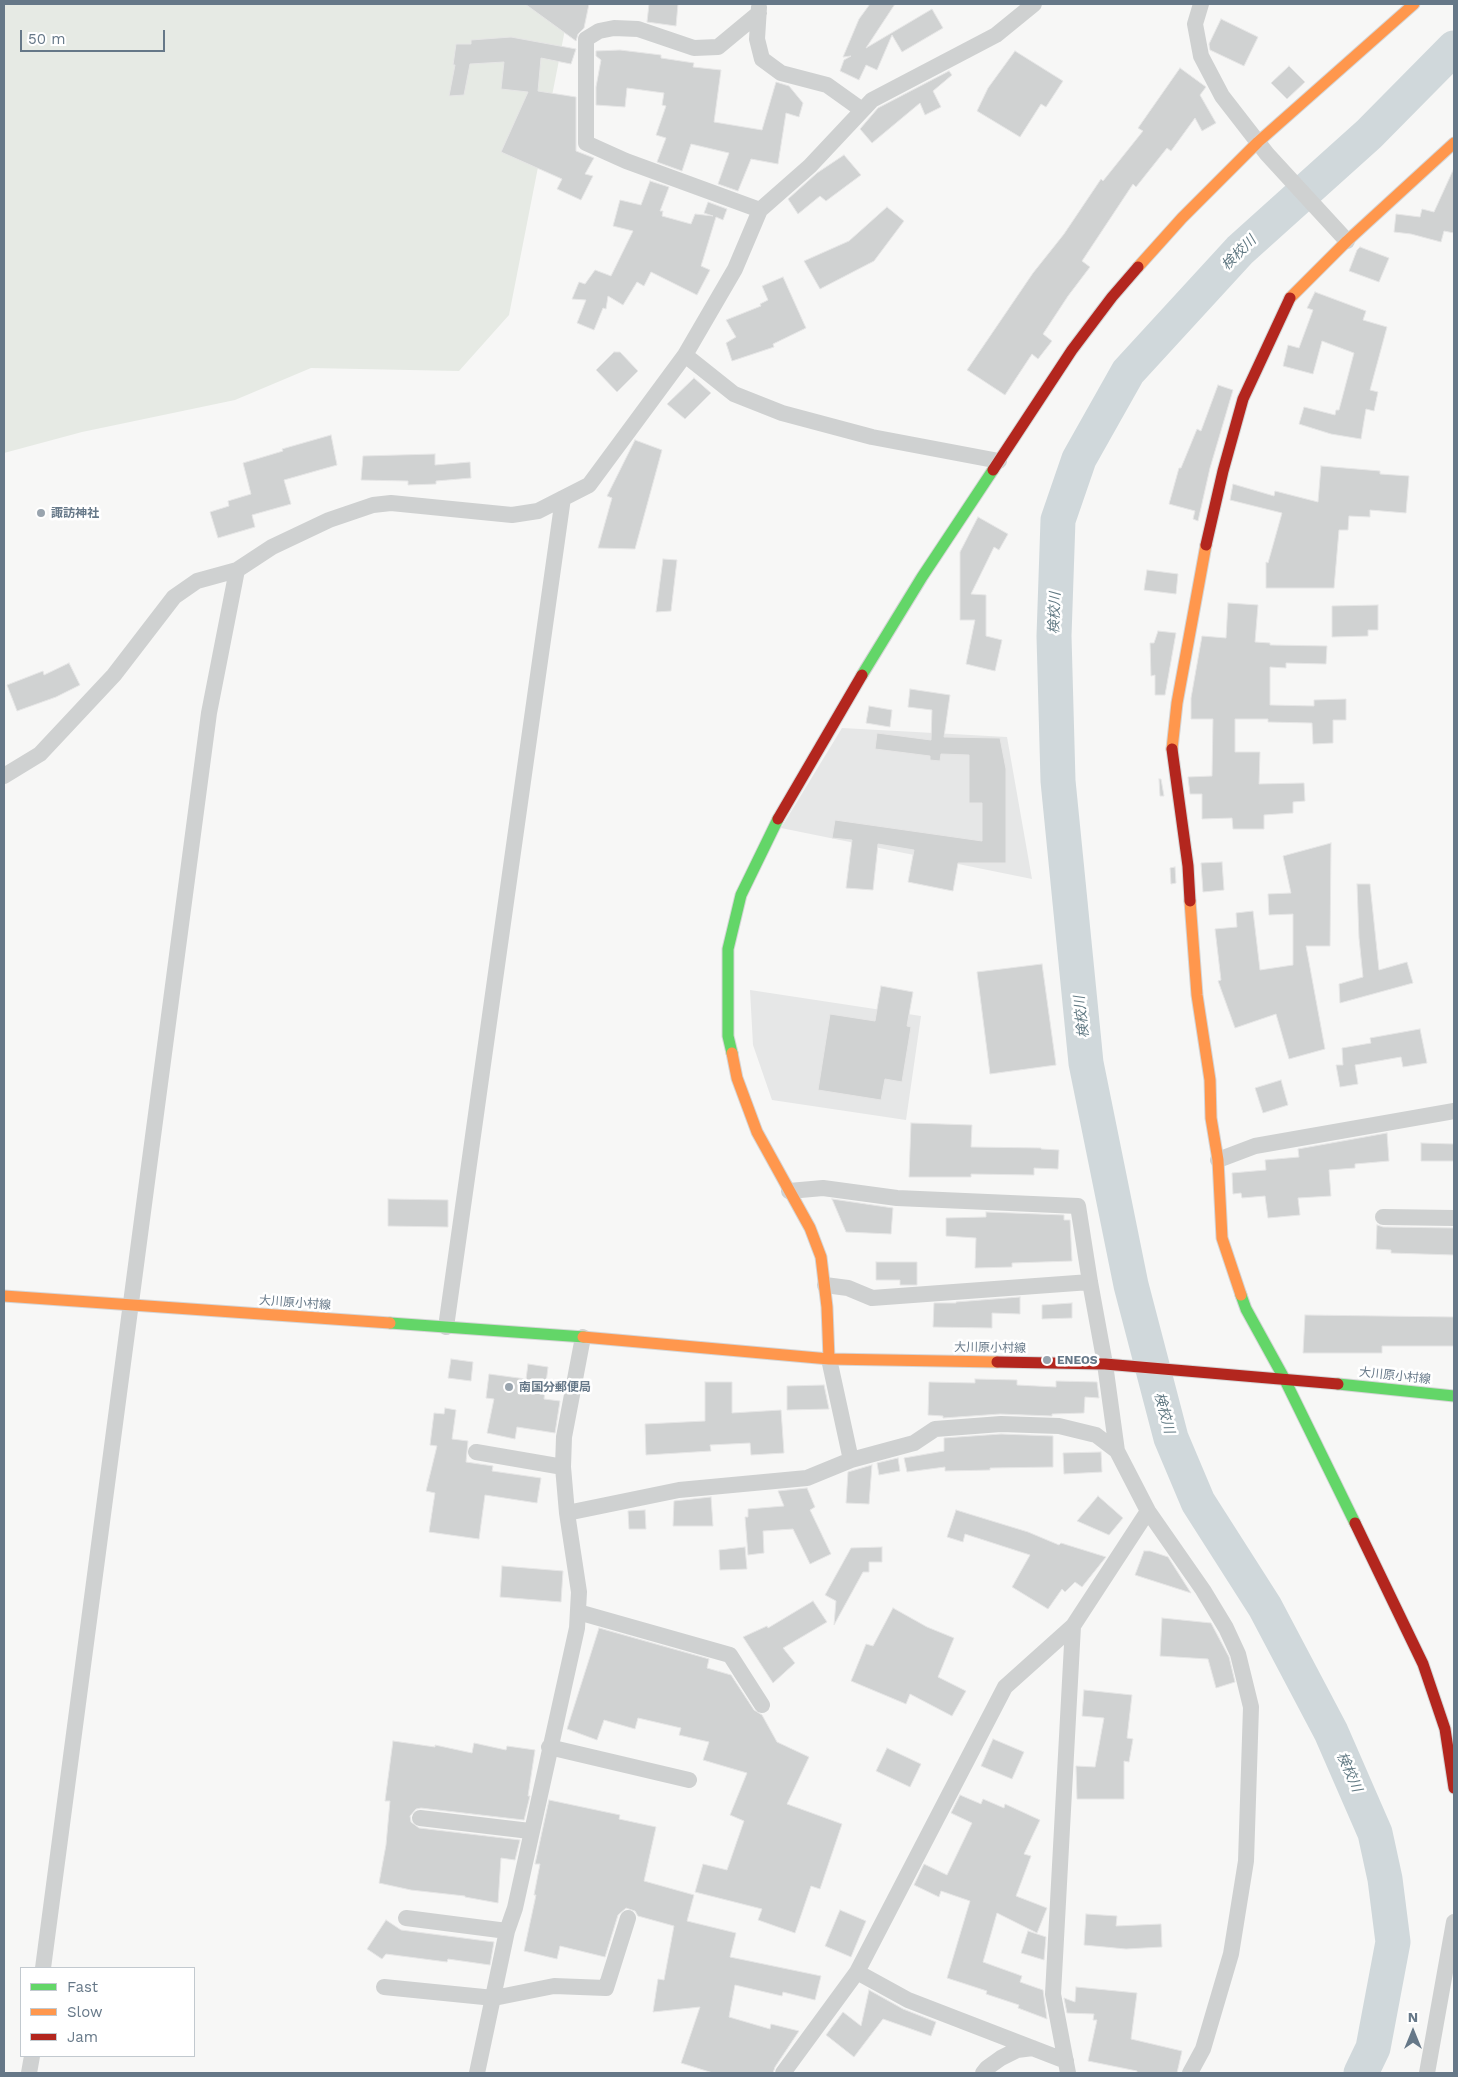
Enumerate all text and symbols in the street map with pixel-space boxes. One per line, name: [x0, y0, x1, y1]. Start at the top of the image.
scale bar: [22, 20, 168, 52]
text: 50 m: [28, 30, 65, 48]
water label: 検校川: [1218, 232, 1260, 274]
place label: 諏訪神社: [51, 506, 99, 520]
marker: 諏訪神社: [35, 507, 47, 519]
water label: 検校川: [1046, 592, 1064, 634]
water label: 検校川: [1071, 995, 1093, 1039]
street label: 大川原小村線: [259, 1293, 331, 1313]
street label: 大川原小村線: [954, 1340, 1026, 1356]
place label: ENEOS: [1057, 1353, 1097, 1367]
marker: ENEOS: [1041, 1354, 1053, 1366]
street label: 大川原小村線: [1358, 1365, 1432, 1387]
place label: 南国分郵便局: [519, 1380, 591, 1394]
marker: 南国分郵便局: [503, 1381, 515, 1393]
water label: 検校川: [1150, 1391, 1178, 1435]
water label: 検校川: [1333, 1749, 1365, 1795]
legend: [20, 1967, 195, 2057]
text: Fast: [67, 1978, 98, 1996]
text: Slow: [67, 2003, 103, 2021]
north arrow: [1388, 2007, 1438, 2057]
text: N: [1408, 2009, 1418, 2025]
text: Jam: [67, 2028, 98, 2046]

